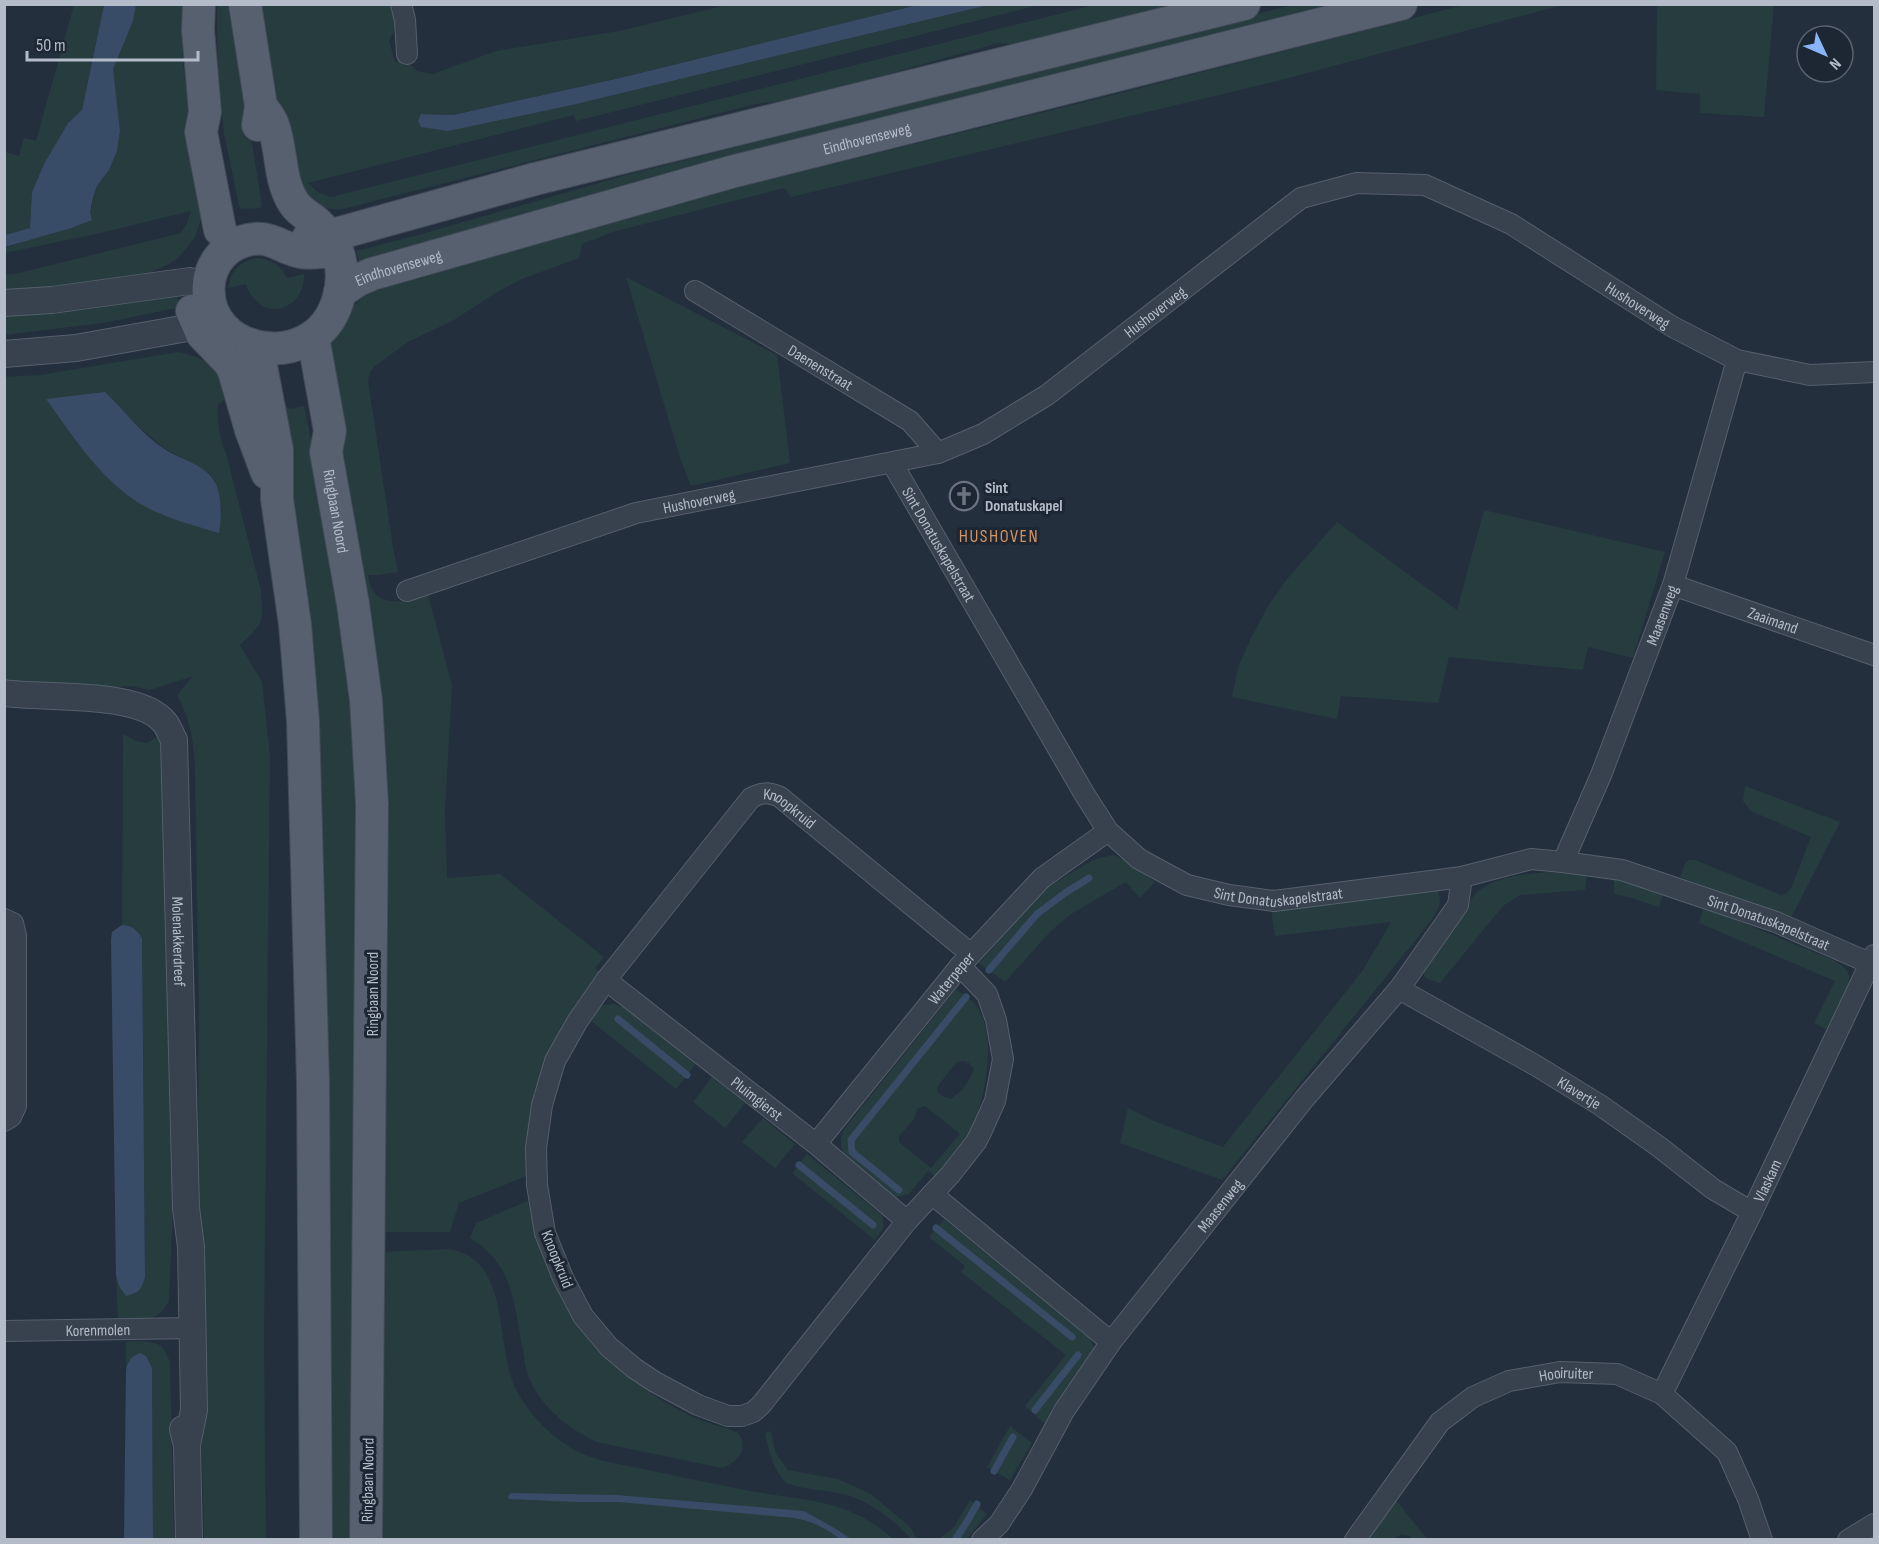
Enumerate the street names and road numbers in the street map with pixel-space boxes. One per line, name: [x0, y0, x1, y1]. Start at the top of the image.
street label: Eindhovenseweg: [821, 119, 913, 160]
street label: Eindhovenseweg: [353, 247, 444, 291]
street label: Hushoverweg: [1601, 278, 1673, 334]
street label: Hushoverweg: [1121, 283, 1190, 343]
street label: Daenenstraat: [784, 341, 856, 395]
street label: Ringbaan Noord: [318, 468, 352, 555]
street label: Sint Donatuskapelstraat: [897, 484, 979, 606]
street label: Hushoverweg: [661, 486, 737, 518]
street label: Maasenweg: [1643, 583, 1683, 648]
street label: Zaaimand: [1745, 604, 1800, 639]
street label: Knoopkruid: [763, 785, 819, 833]
street label: Sint Donatuskapelstraat: [1212, 884, 1344, 912]
street label: Sint Donatuskapelstraat: [1705, 892, 1833, 955]
street label: Molenakkerdreef: [167, 896, 188, 987]
street label: Waterpeper: [925, 948, 979, 1009]
street label: Ringbaan Noord: [364, 952, 383, 1036]
street label: Pluimgierst: [727, 1073, 786, 1126]
street label: Klavertje: [1553, 1073, 1604, 1114]
street label: Vlaskam: [1750, 1157, 1787, 1205]
street label: Maasenweg: [1194, 1176, 1248, 1237]
street label: Knoopkruid: [536, 1228, 577, 1291]
street label: Korenmolen: [66, 1321, 130, 1341]
street label: Hooiruiter: [1538, 1364, 1594, 1387]
street label: Ringbaan Noord: [358, 1438, 379, 1522]

